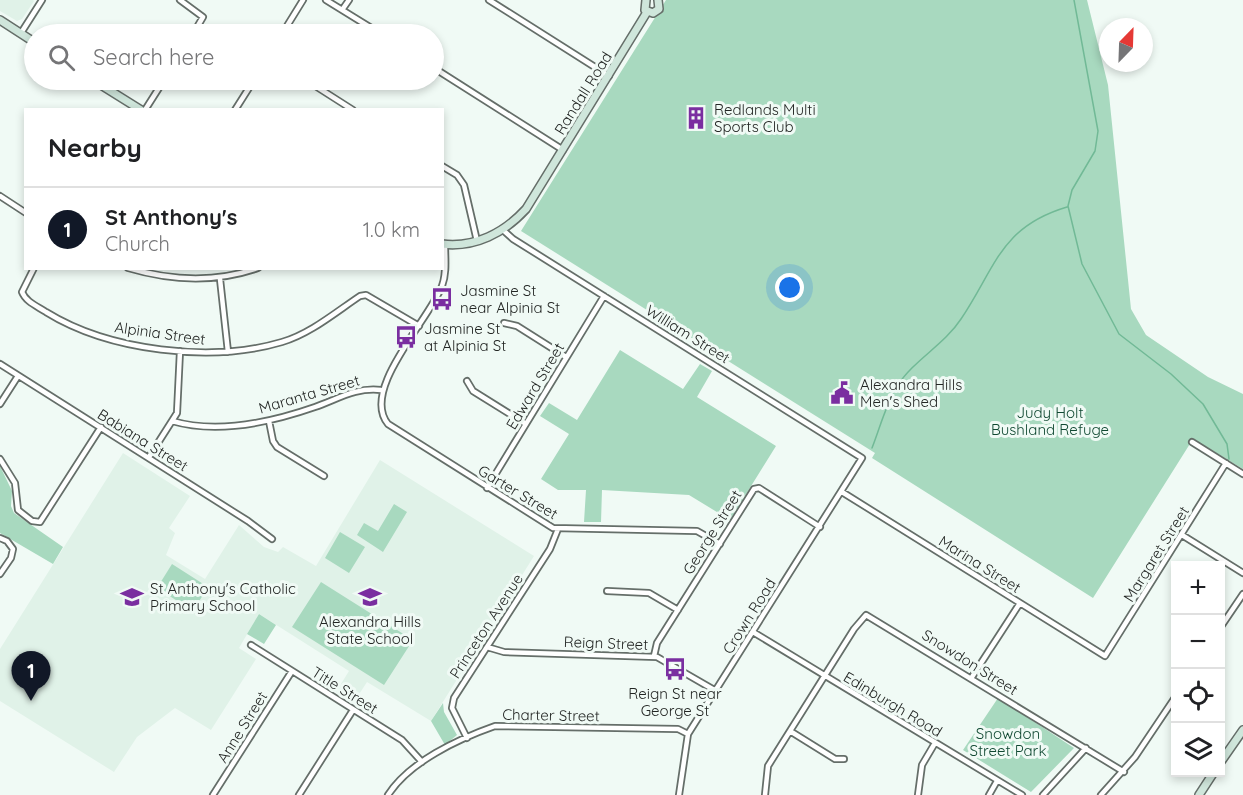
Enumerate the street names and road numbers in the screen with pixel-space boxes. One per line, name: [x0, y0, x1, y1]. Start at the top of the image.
street label: Randall Road: [550, 48, 616, 138]
street label: William Street: [642, 301, 734, 367]
street label: Alpinia Street: [113, 317, 207, 349]
street label: Edward Street: [502, 339, 568, 433]
street label: Maranta Street: [256, 371, 362, 417]
street label: Babiana Street: [94, 405, 192, 475]
street label: Garter Street: [475, 461, 561, 523]
street label: George Street: [678, 486, 746, 578]
street label: Margaret Street: [1119, 503, 1193, 605]
street label: Marina Street: [935, 531, 1025, 597]
street label: Princeton Avenue: [445, 570, 527, 682]
street label: Crown Road: [718, 575, 780, 657]
street label: Snowdon Street: [919, 625, 1021, 699]
street label: Reign Street: [563, 632, 649, 654]
street label: Title Street: [308, 662, 382, 718]
street label: Edinburgh Road: [840, 667, 946, 741]
street label: Anne Street: [213, 688, 271, 766]
street label: Charter Street: [502, 705, 600, 725]

